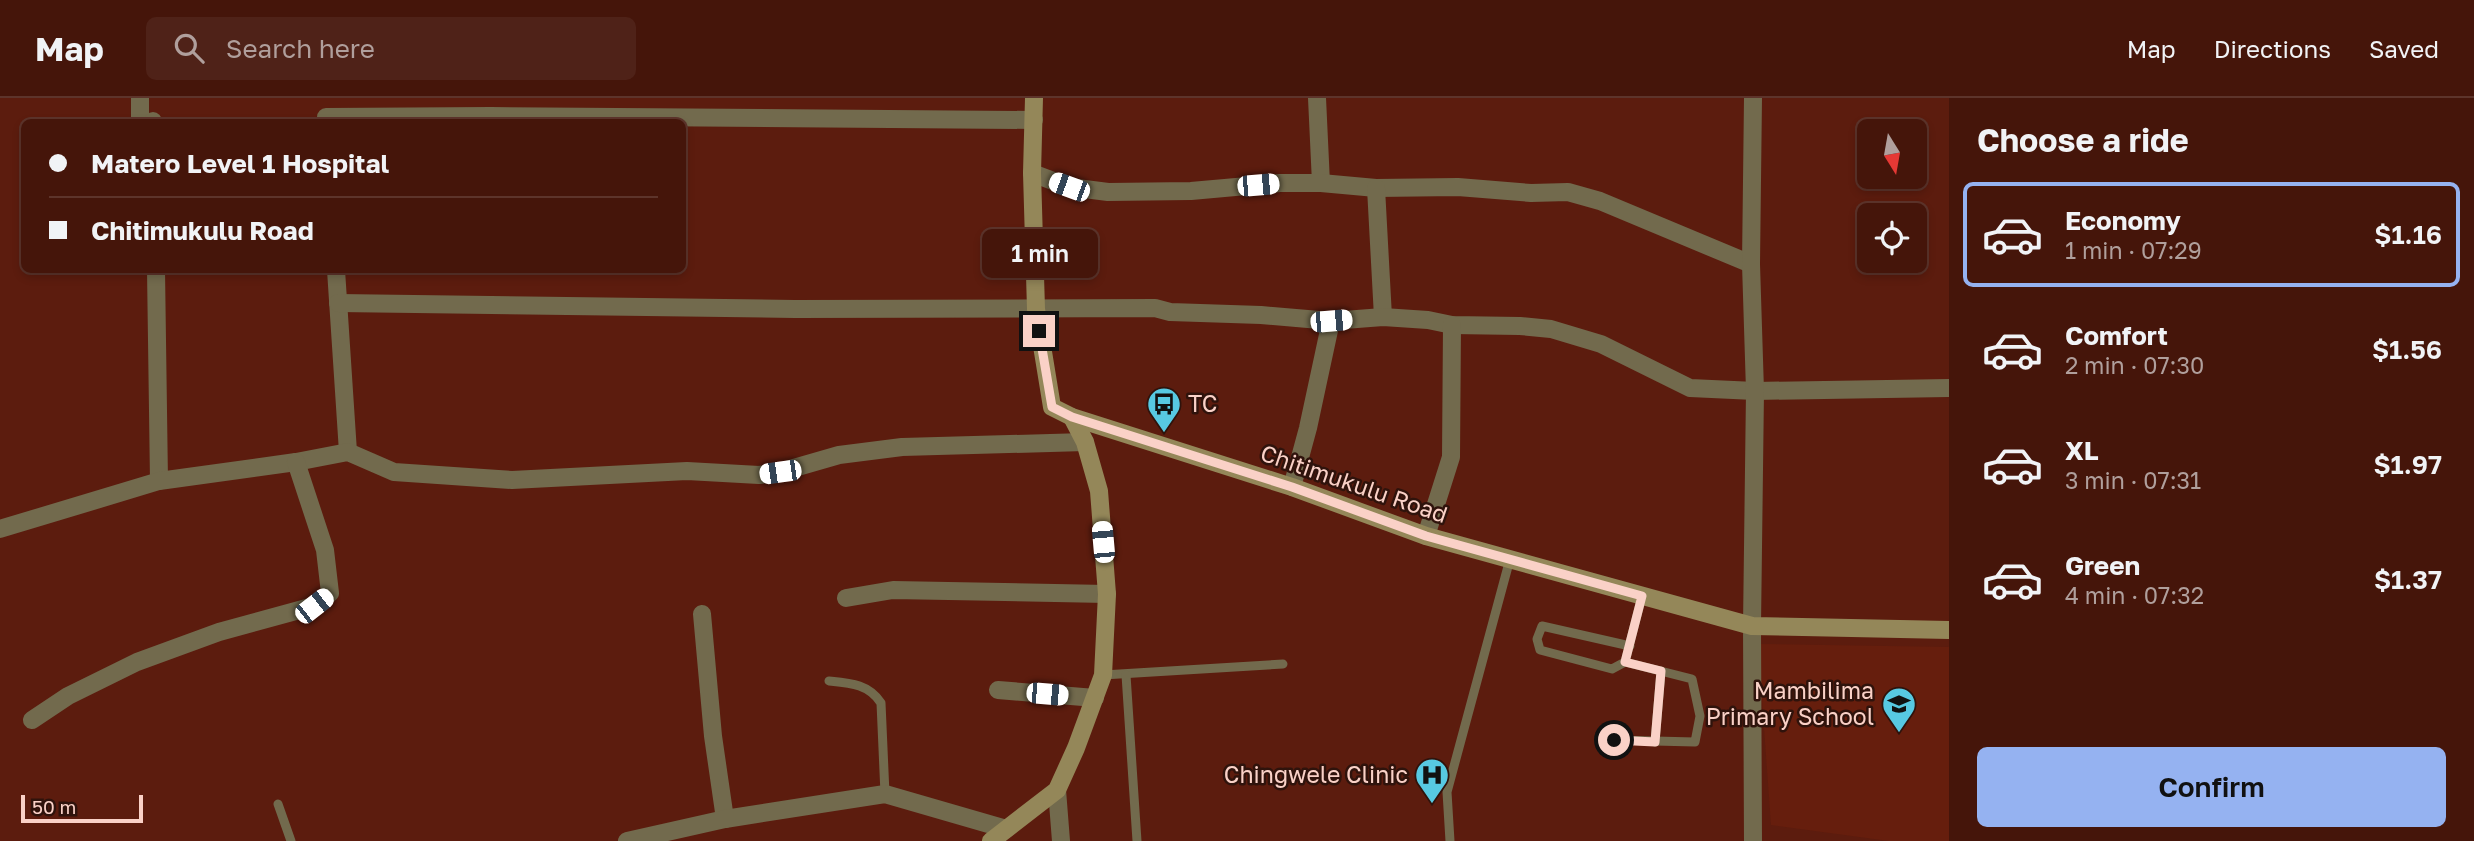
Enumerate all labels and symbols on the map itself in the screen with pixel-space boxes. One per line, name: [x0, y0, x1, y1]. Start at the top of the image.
north arrow: [1857, 119, 1927, 189]
car: [1046, 170, 1093, 204]
car: [1237, 173, 1280, 197]
callout: 1 min: [981, 230, 1097, 278]
car: [1310, 309, 1353, 333]
route end: [1023, 315, 1055, 347]
bus stop icon: TC: [1145, 385, 1183, 434]
place label: TC: [1188, 389, 1217, 417]
street label: Chitimukulu Road: [1257, 438, 1451, 528]
car: [758, 459, 803, 485]
car: [1091, 520, 1116, 564]
car: [291, 585, 338, 627]
place label: Mambilima Primary School: [1706, 676, 1874, 730]
car: [1026, 682, 1069, 706]
school or university icon: Mambilima Primary School: [1880, 685, 1918, 734]
route start: [1598, 724, 1630, 756]
hospital icon: Chingwele Clinic: [1413, 756, 1451, 805]
place label: Chingwele Clinic: [1224, 760, 1408, 788]
scale bar: [21, 792, 144, 824]

